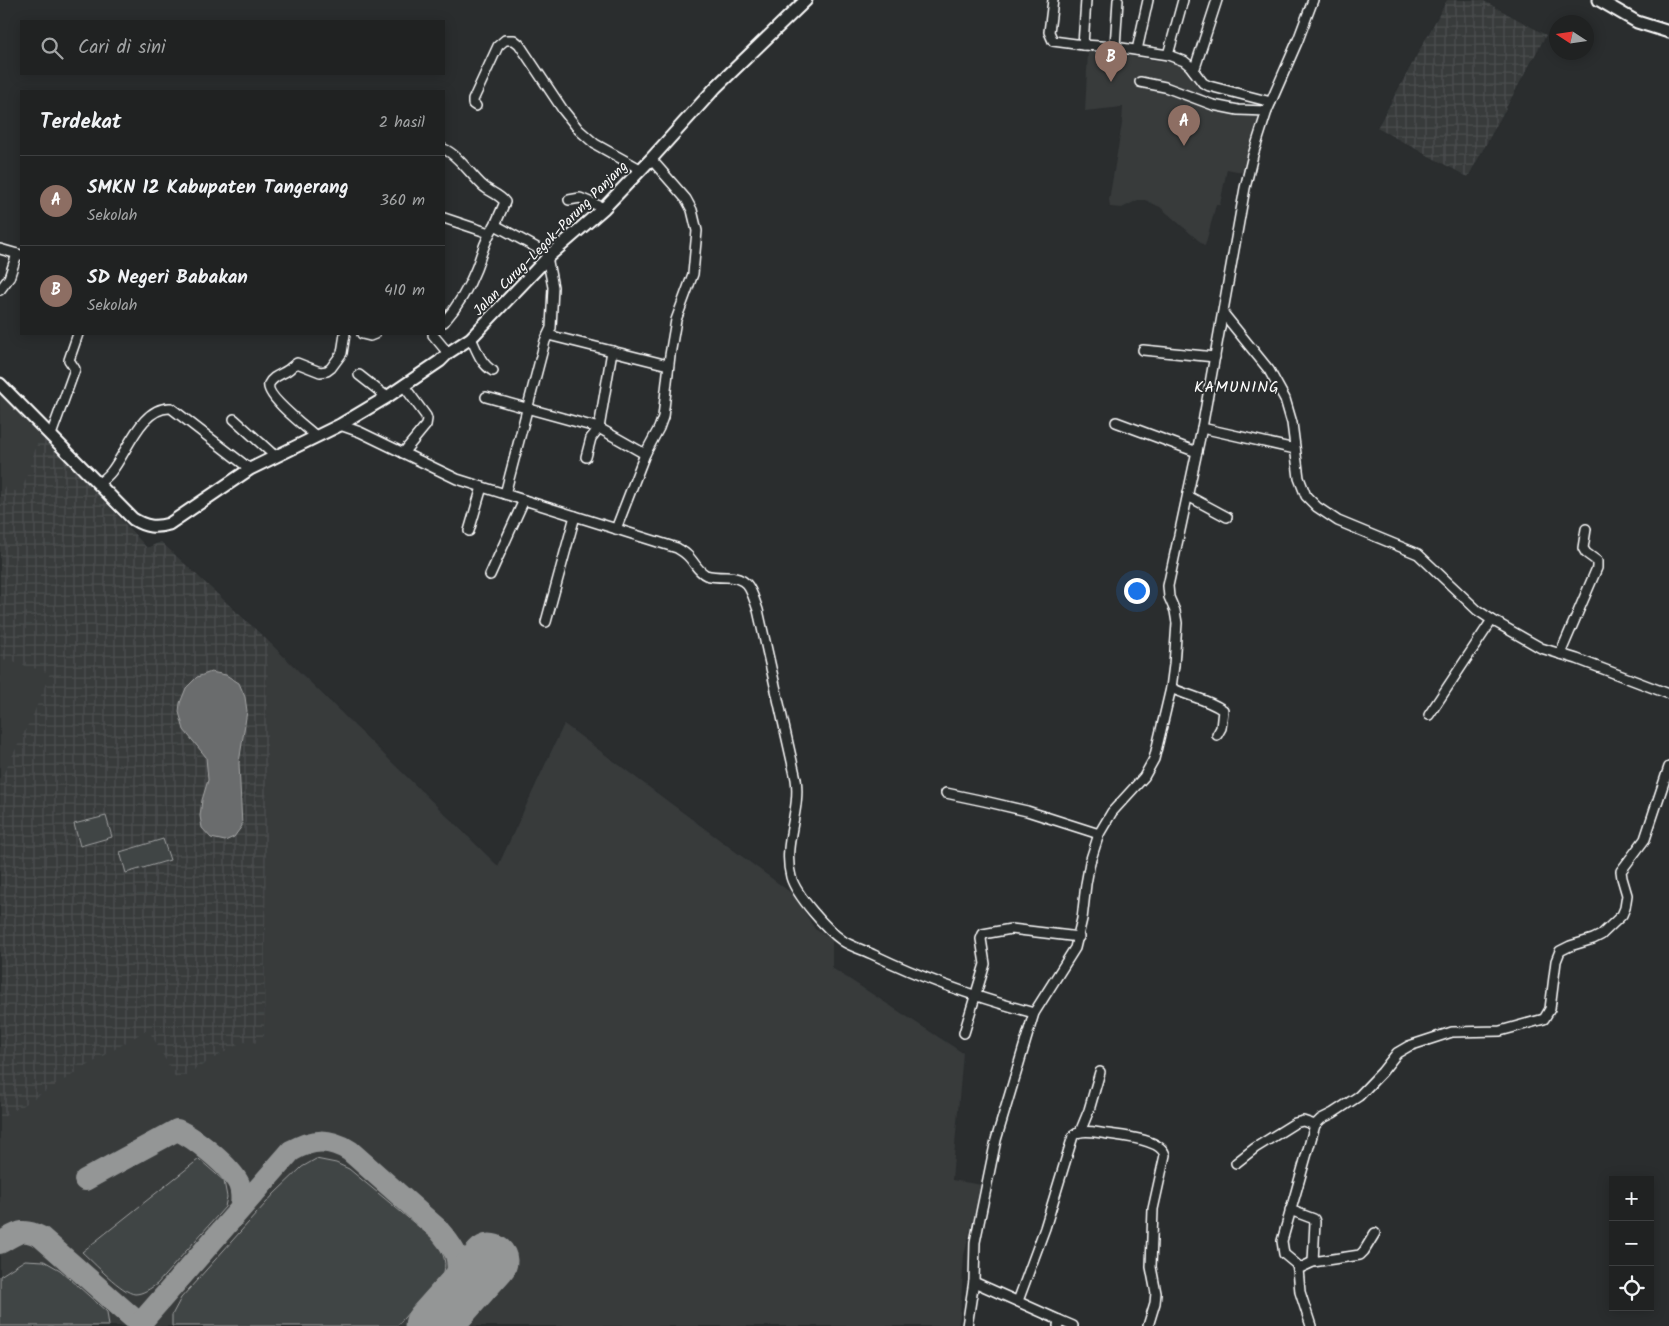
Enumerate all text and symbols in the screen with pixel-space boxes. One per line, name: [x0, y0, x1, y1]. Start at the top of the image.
north arrow: [1549, 15, 1594, 60]
search box: [20, 20, 445, 75]
text: Cari di sini: [78, 33, 166, 63]
icon: search: [38, 34, 66, 62]
pin: B: [1095, 41, 1127, 82]
pin: A: [1168, 105, 1200, 146]
text: Terdekat: [40, 106, 121, 139]
text: 2 hasil: [379, 110, 425, 135]
street label: Jalan Curug–Legok–Parung Panjang: [468, 156, 633, 321]
text: SMKN 12 Kabupaten Tangerang: [87, 173, 349, 203]
text: A: [51, 188, 61, 213]
text: 360 m: [380, 188, 425, 213]
text: Sekolah: [87, 203, 137, 228]
text: SD Negeri Babakan: [87, 263, 248, 293]
text: B: [51, 278, 61, 303]
text: 410 m: [384, 278, 425, 303]
text: Sekolah: [87, 293, 137, 318]
district label: KAMUNING: [1194, 375, 1280, 400]
your location: [1124, 578, 1150, 604]
map controls: [1609, 1176, 1654, 1311]
button: +: [1609, 1176, 1654, 1221]
button: −: [1609, 1221, 1654, 1266]
button: locate: [1609, 1266, 1654, 1311]

